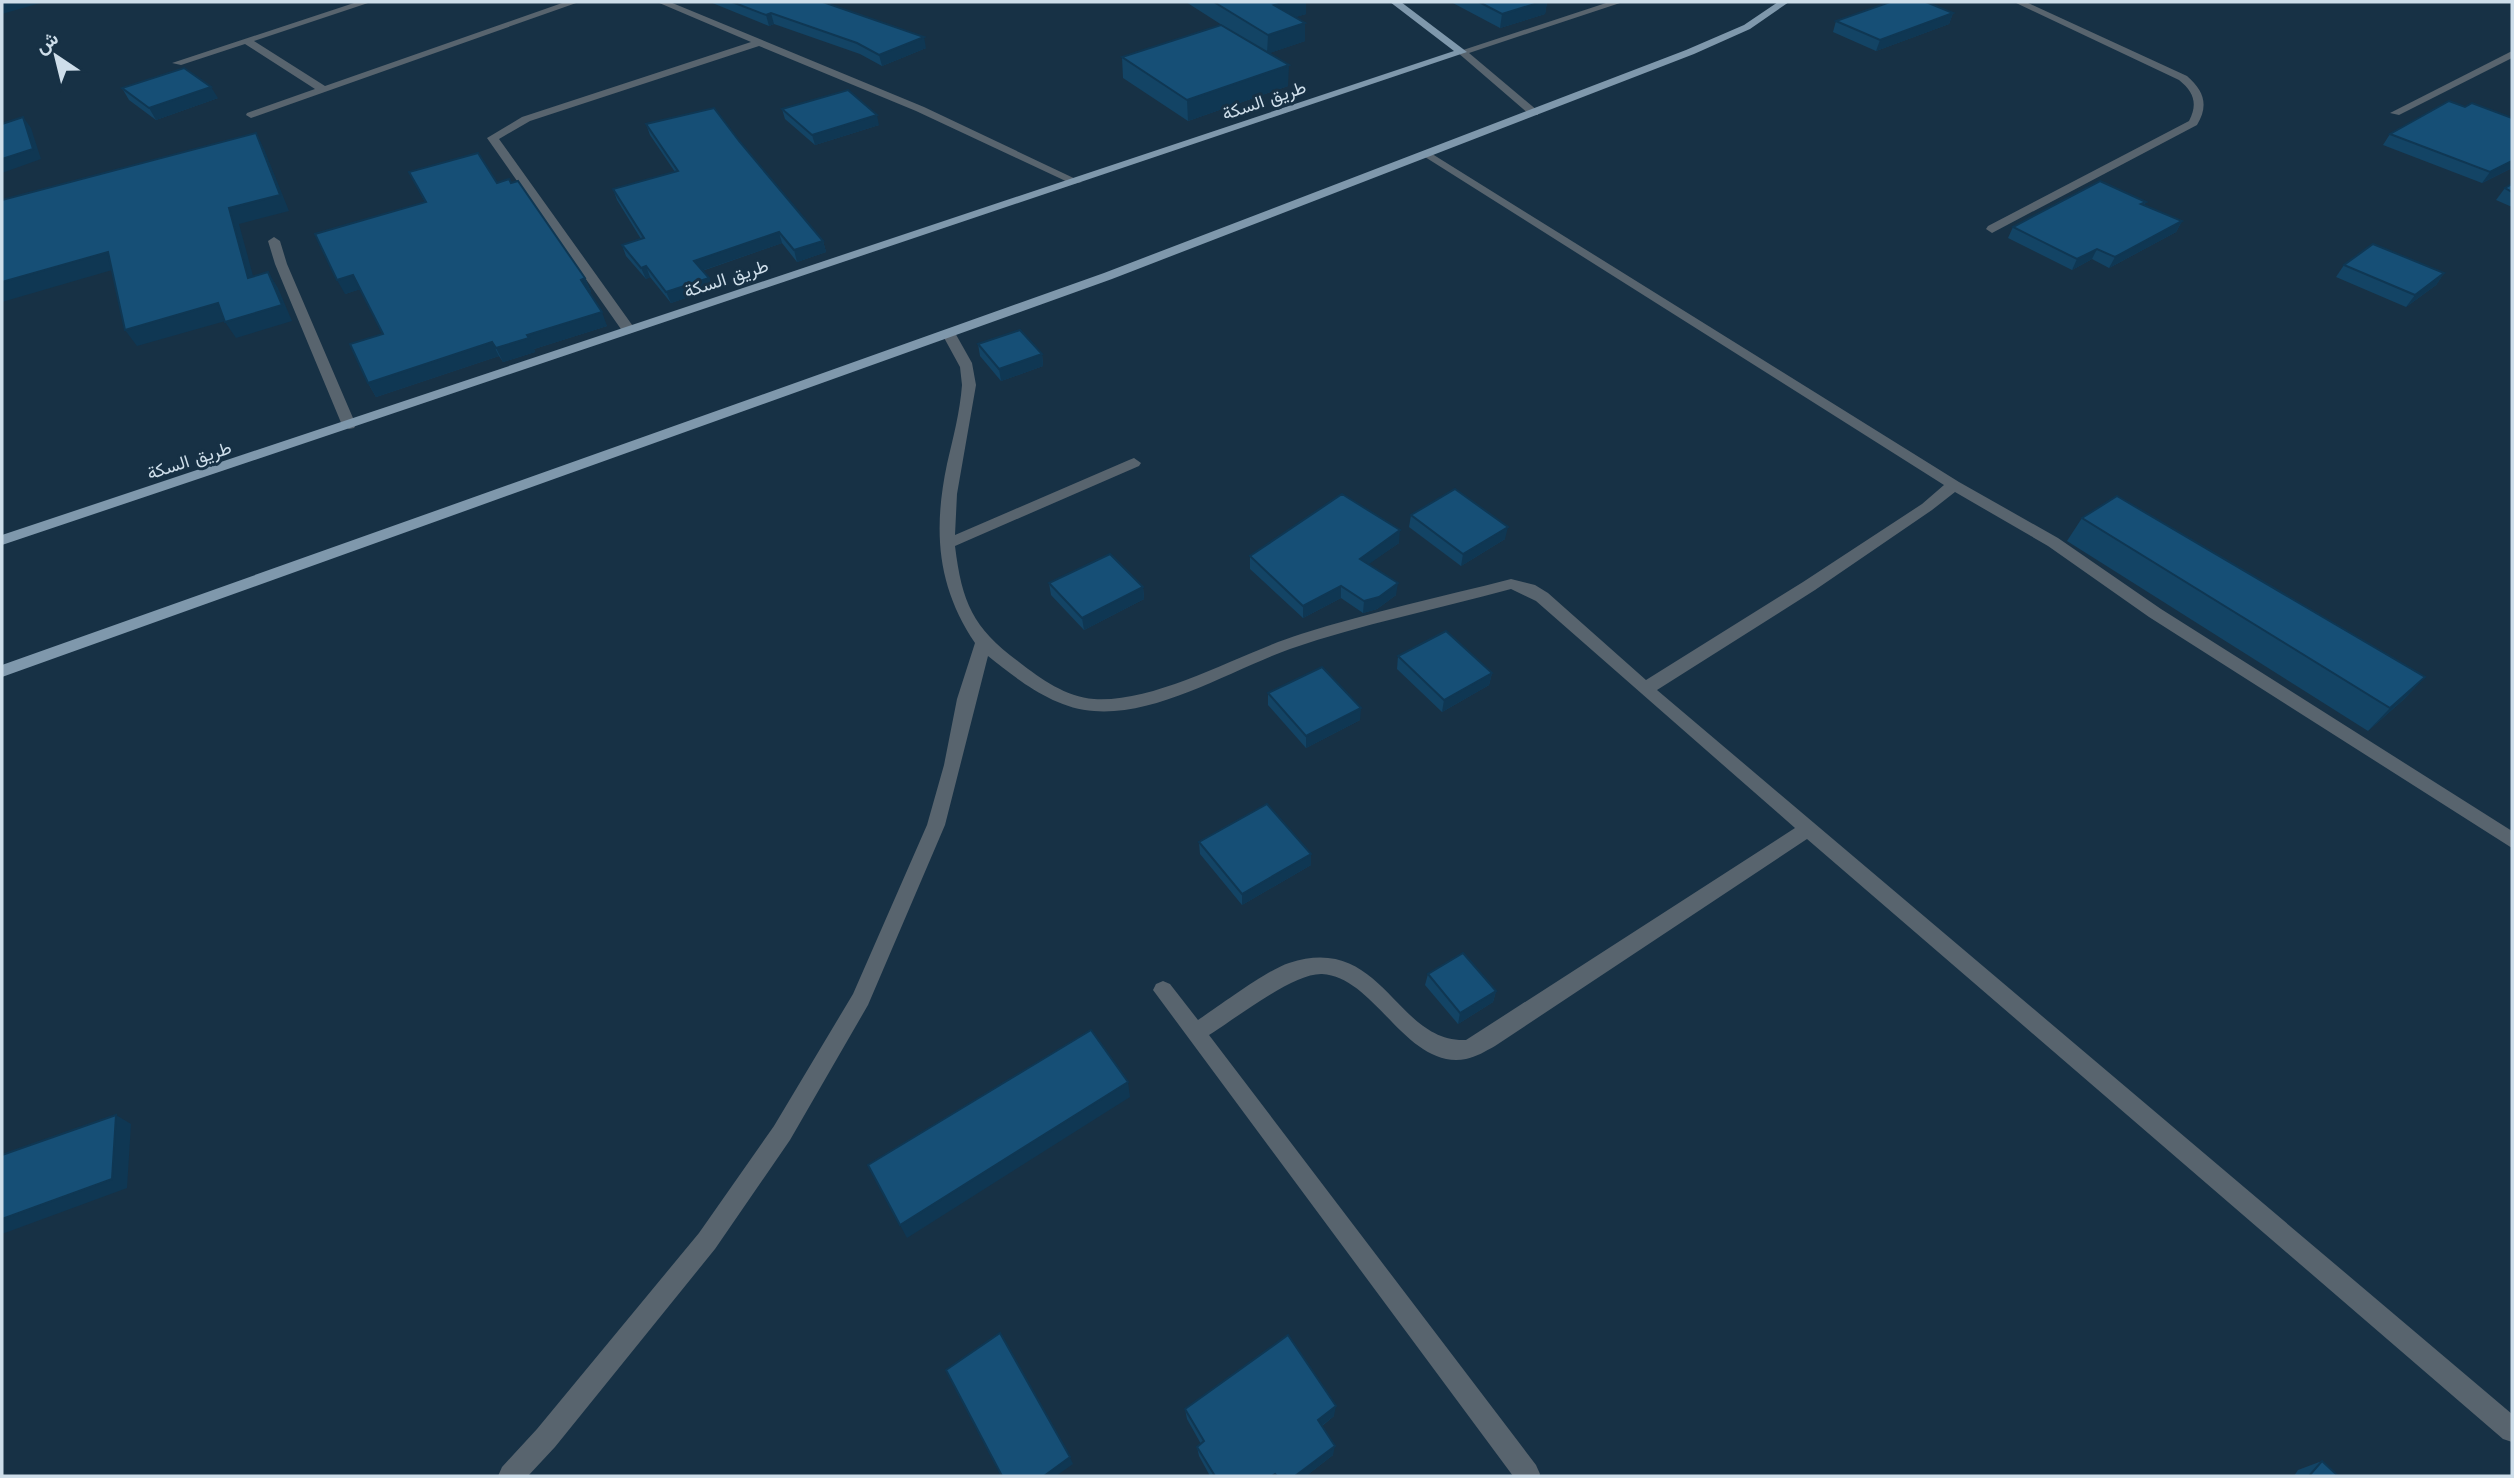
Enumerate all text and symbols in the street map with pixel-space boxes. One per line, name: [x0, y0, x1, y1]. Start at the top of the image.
north arrow: [21, 21, 91, 91]
text: ش: [31, 26, 63, 58]
street label: طريق السكة: [1219, 76, 1309, 125]
street label: طريق السكة: [681, 255, 771, 302]
street label: طريق السكة: [144, 437, 234, 484]

